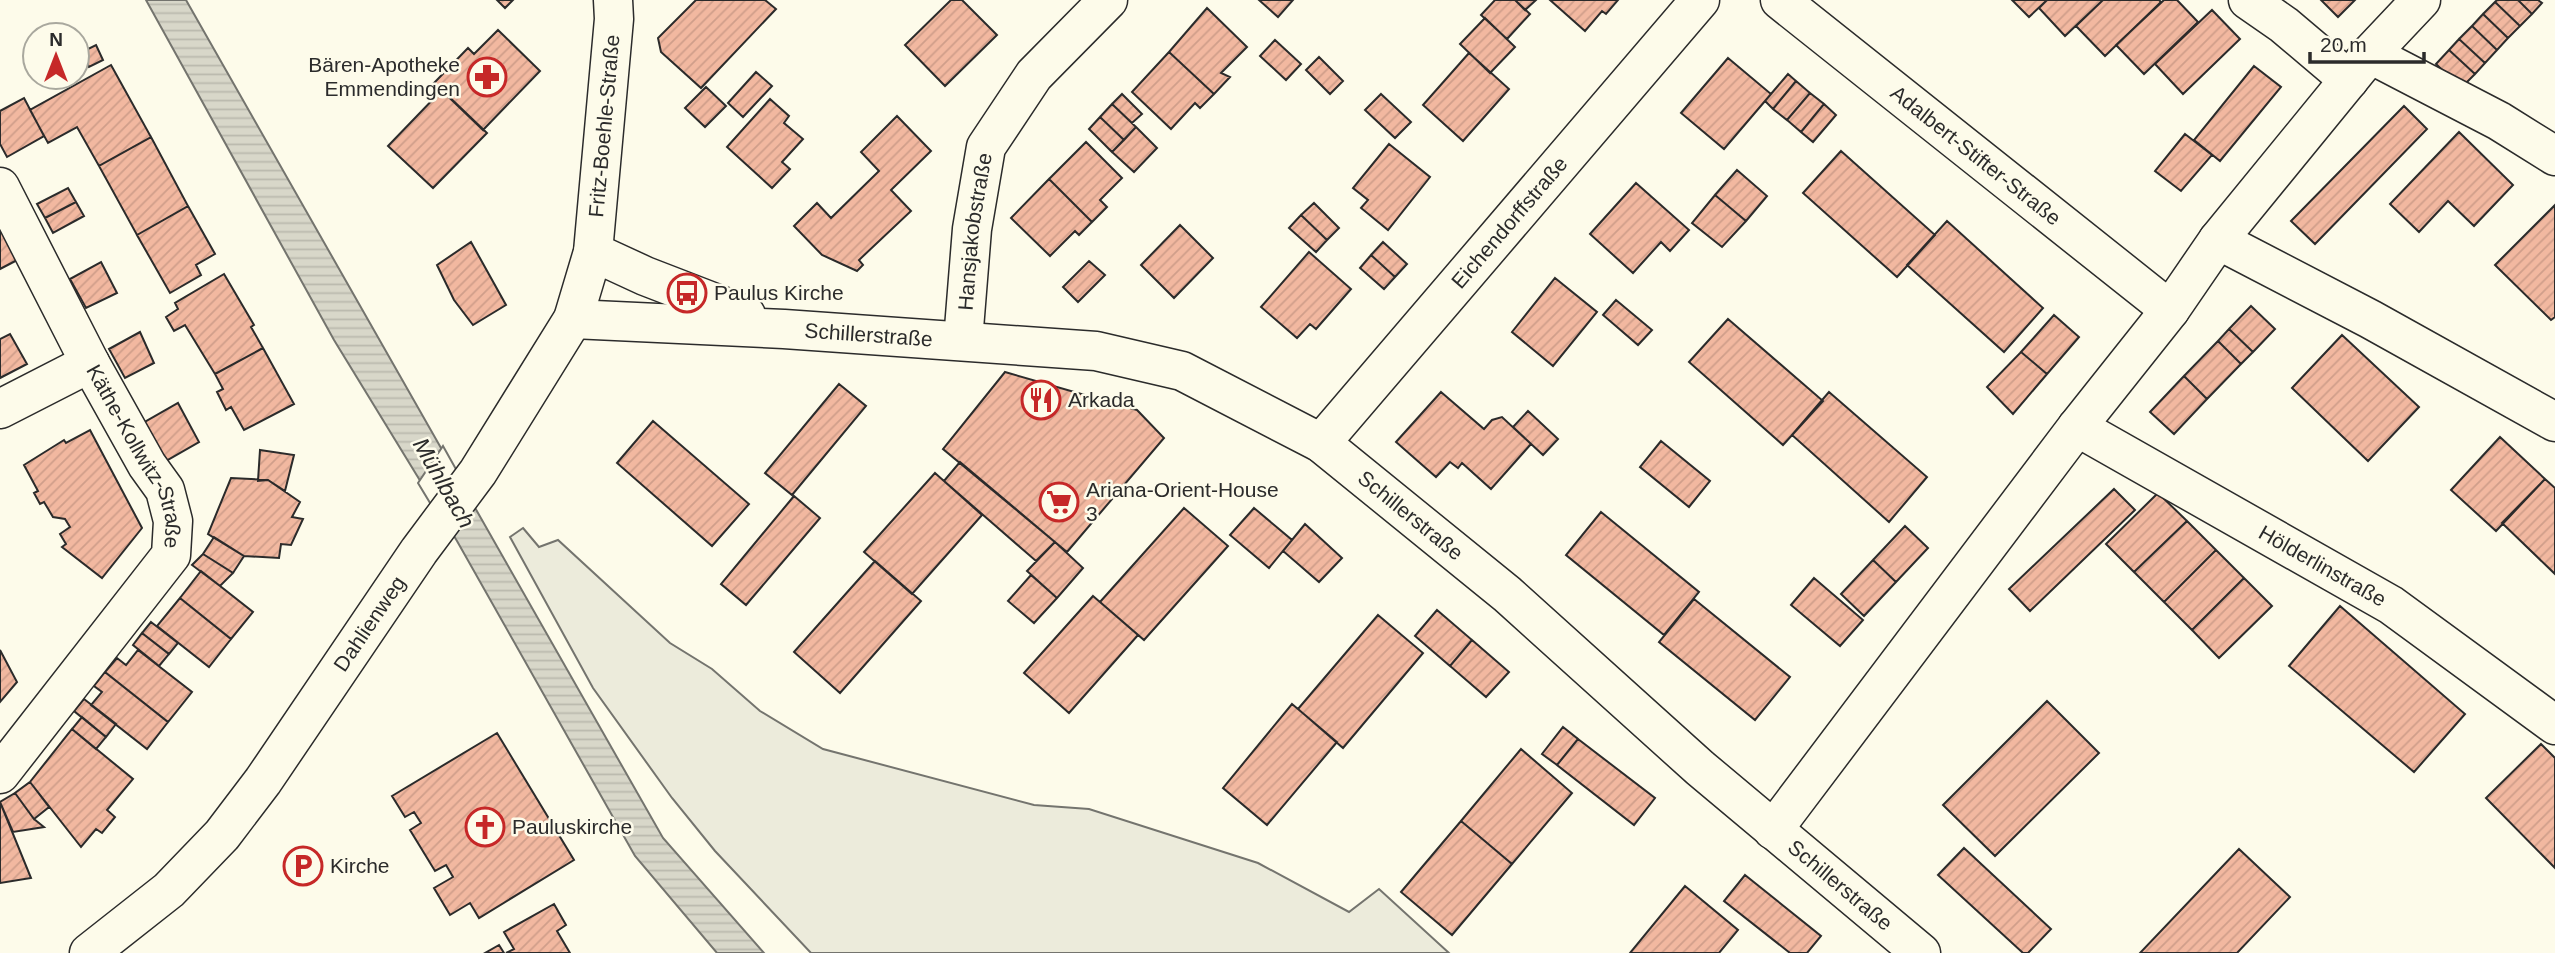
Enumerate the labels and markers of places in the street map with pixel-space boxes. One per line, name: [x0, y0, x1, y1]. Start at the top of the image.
place label: Bären-Apotheke Emmendingen: [308, 53, 460, 100]
pharmacy icon: Bären-Apotheke Emmendingen: [466, 56, 508, 98]
bus stop icon: Paulus Kirche: [666, 272, 708, 314]
place label: Paulus Kirche: [714, 281, 844, 304]
restaurant icon: Arkada: [1020, 379, 1062, 421]
place label: Arkada: [1068, 388, 1135, 411]
place label: Ariana-Orient-House 3: [1086, 478, 1279, 525]
supermarket icon: Ariana-Orient-House 3: [1038, 481, 1080, 523]
church icon: Pauluskirche: [464, 806, 506, 848]
place label: Pauluskirche: [512, 815, 632, 838]
parking icon: Kirche: [282, 845, 324, 887]
place label: Kirche: [330, 854, 390, 877]

